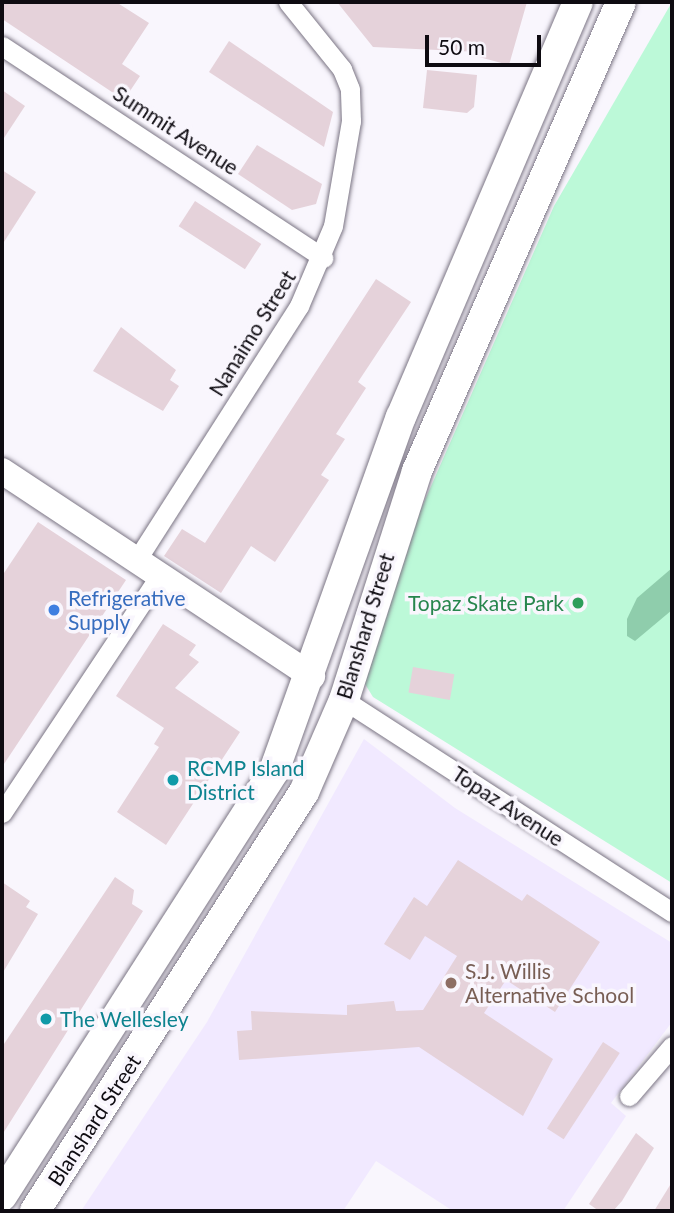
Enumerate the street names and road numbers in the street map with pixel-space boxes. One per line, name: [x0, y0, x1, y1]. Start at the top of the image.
street label: Summit Avenue: [108, 80, 244, 180]
street label: Nanaimo Street: [203, 266, 301, 400]
street label: Blanshard Street: [331, 550, 399, 702]
street label: Topaz Avenue: [447, 760, 569, 852]
street label: Blanshard Street: [42, 1050, 146, 1190]

